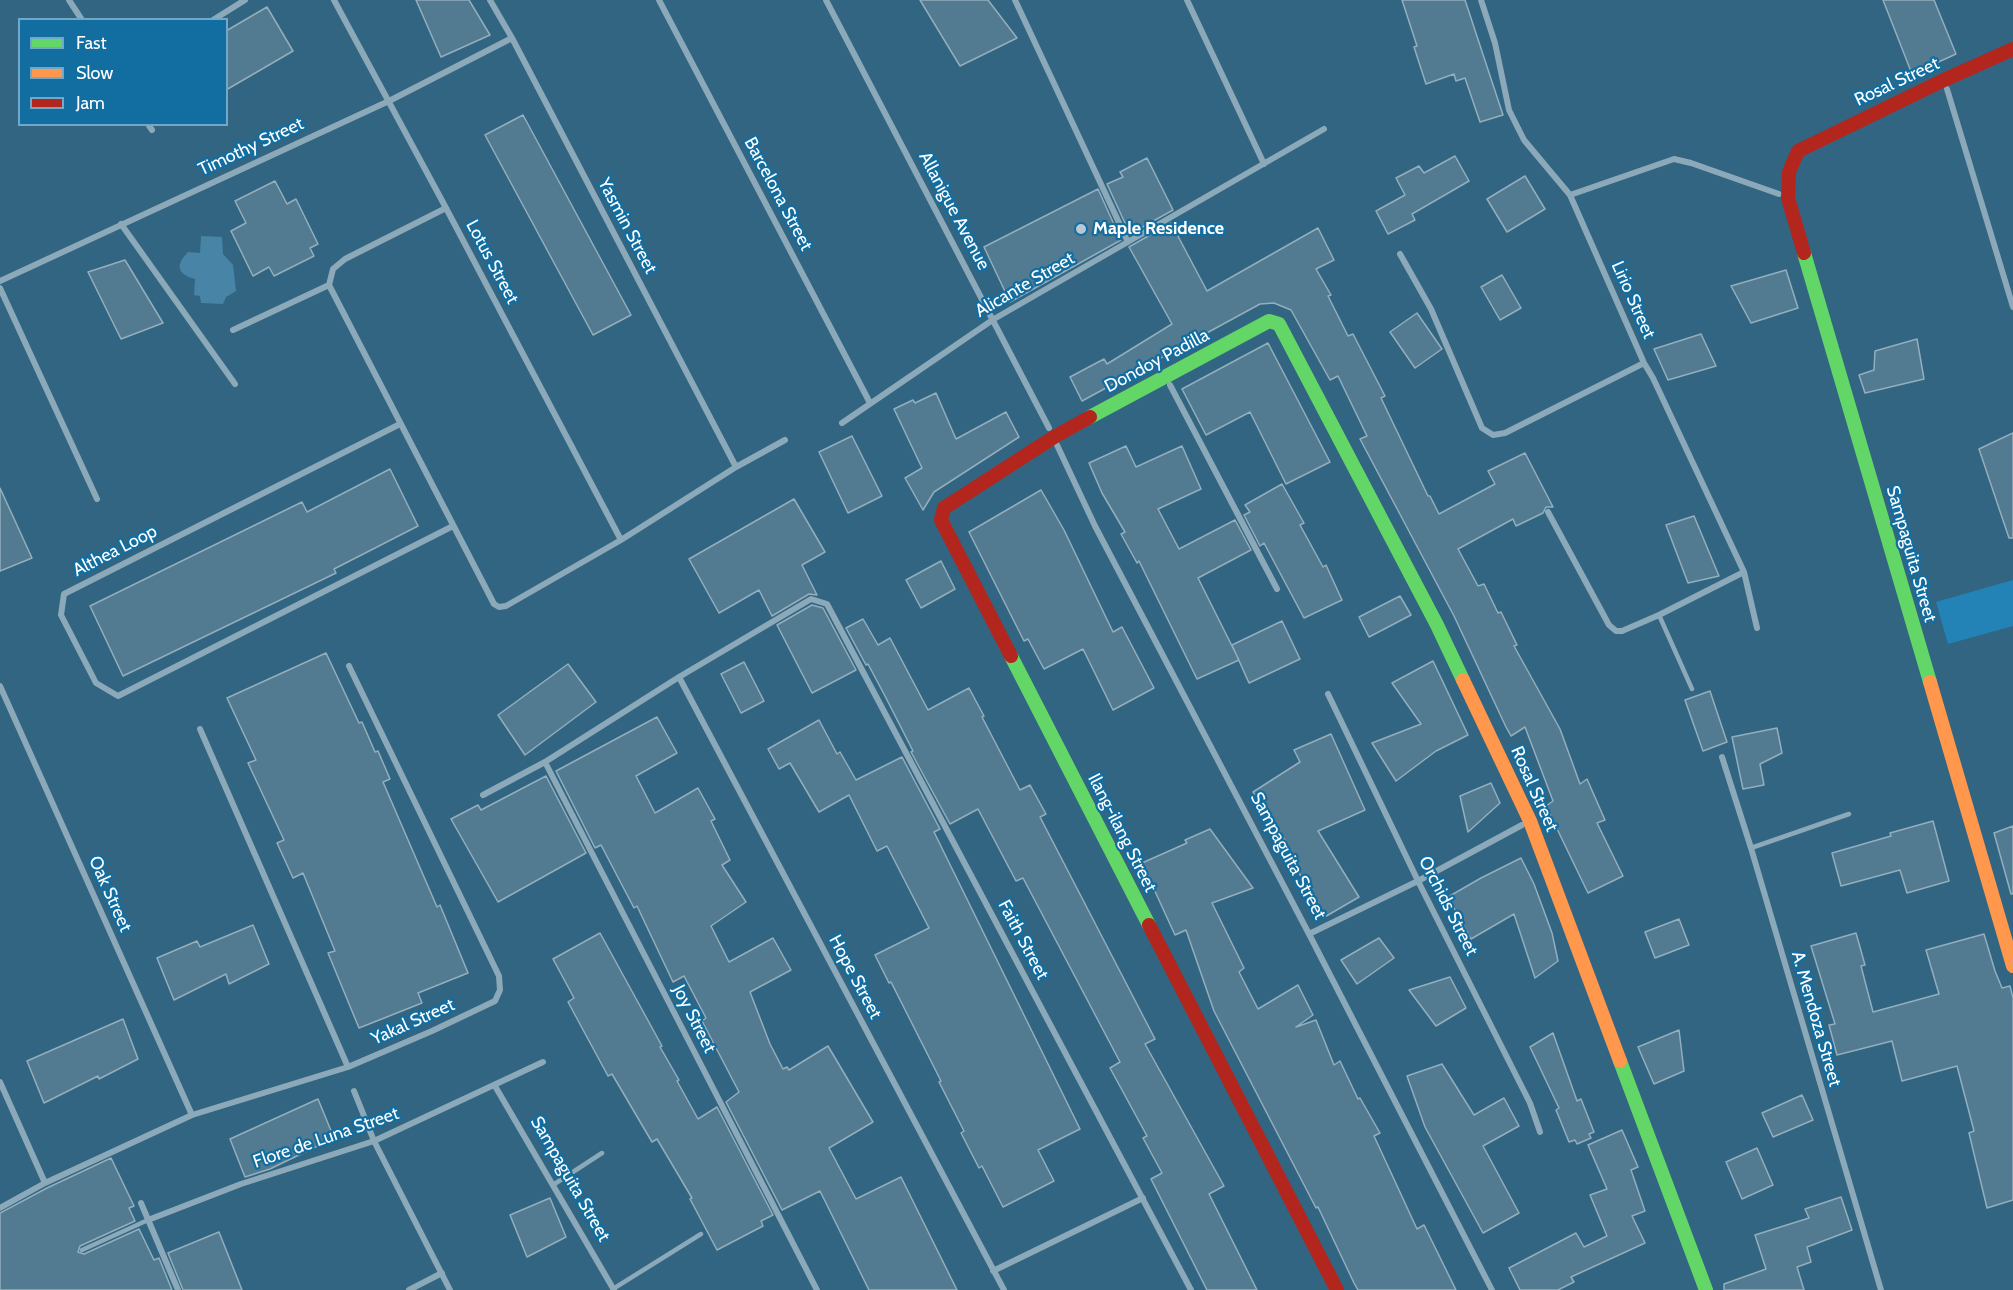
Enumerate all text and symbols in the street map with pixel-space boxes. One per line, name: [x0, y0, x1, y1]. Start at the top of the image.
legend: [18, 18, 228, 126]
text: Fast: [76, 32, 107, 54]
street label: Rosal Street: [1851, 53, 1943, 111]
text: Slow: [76, 62, 113, 84]
text: Jam: [76, 92, 105, 114]
street label: Timothy Street: [195, 113, 307, 181]
street label: Barcelona Street: [739, 134, 817, 254]
street label: Allanigue Avenue: [914, 148, 994, 274]
street label: Yasmin Street: [593, 175, 661, 277]
street label: Lotus Street: [461, 216, 523, 308]
place label: Maple Residence: [1093, 218, 1224, 240]
marker: Maple Residence: [1074, 222, 1088, 236]
street label: Alicante Street: [971, 248, 1079, 322]
street label: Lirio Street: [1606, 258, 1660, 342]
street label: Dondoy Padilla: [1101, 324, 1213, 398]
street label: Sampaguita Street: [1881, 483, 1941, 625]
street label: Althea Loop: [69, 521, 161, 581]
street label: Rosal Street: [1506, 743, 1562, 835]
street label: Ilang-ilang Street: [1083, 770, 1161, 896]
street label: Sampaguita Street: [1245, 789, 1331, 923]
street label: Oak Street: [84, 853, 136, 935]
street label: Orchids Street: [1414, 853, 1482, 959]
street label: Faith Street: [993, 897, 1053, 983]
street label: Hope Street: [824, 931, 886, 1023]
street label: A. Mendoza Street: [1786, 949, 1846, 1089]
street label: Joy Street: [668, 981, 720, 1057]
street label: Yakal Street: [368, 994, 458, 1050]
street label: Flore de Luna Street: [250, 1103, 402, 1173]
street label: Sampaguita Street: [525, 1113, 615, 1245]

